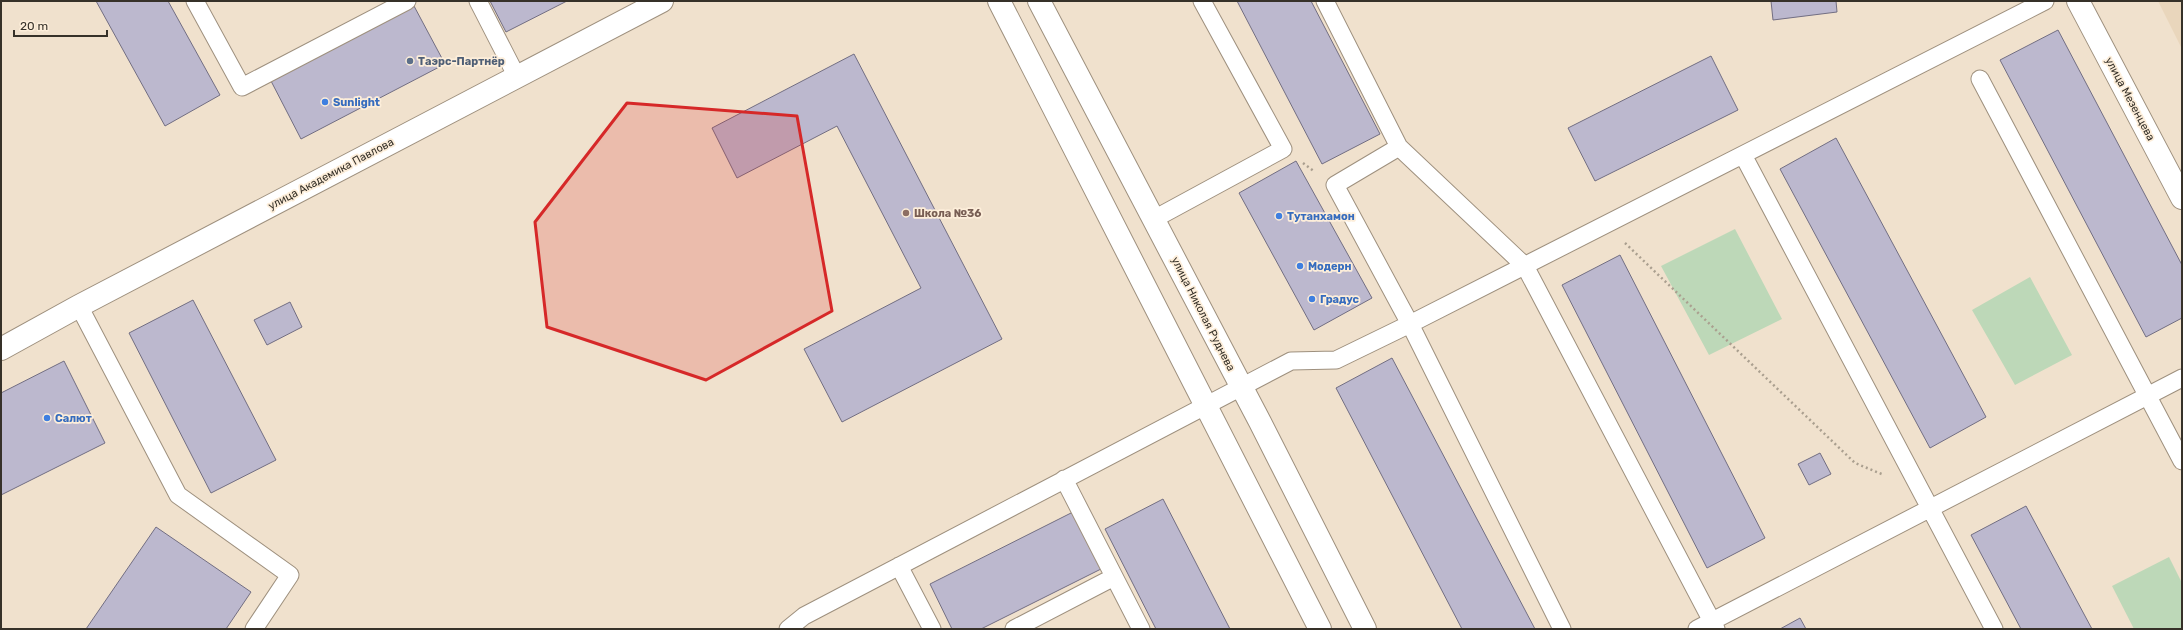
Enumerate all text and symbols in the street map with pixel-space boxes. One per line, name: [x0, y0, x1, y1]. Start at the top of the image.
scale bar: [14, 12, 107, 38]
text: 20 m: [20, 19, 48, 33]
place label: Таэрс-Партнёр: [418, 55, 505, 68]
street label: улица Мезенцева: [2102, 55, 2158, 143]
marker: Таэрс-Партнёр: [405, 56, 415, 66]
place label: Sunlight: [333, 96, 380, 109]
marker: Sunlight: [320, 97, 330, 107]
street label: улица Академика Павлова: [266, 135, 396, 213]
place label: Школа №36: [914, 207, 982, 220]
marker: Школа №36: [901, 208, 911, 218]
place label: Тутанхамон: [1287, 210, 1355, 223]
marker: Тутанхамон: [1274, 211, 1284, 221]
street label: улица Николая Руднева: [1168, 255, 1238, 373]
place label: Модерн: [1308, 260, 1352, 273]
marker: Модерн: [1295, 261, 1305, 271]
place label: Градус: [1320, 293, 1360, 306]
marker: Градус: [1307, 294, 1317, 304]
place label: Салют: [55, 412, 92, 425]
marker: Салют: [42, 413, 52, 423]

